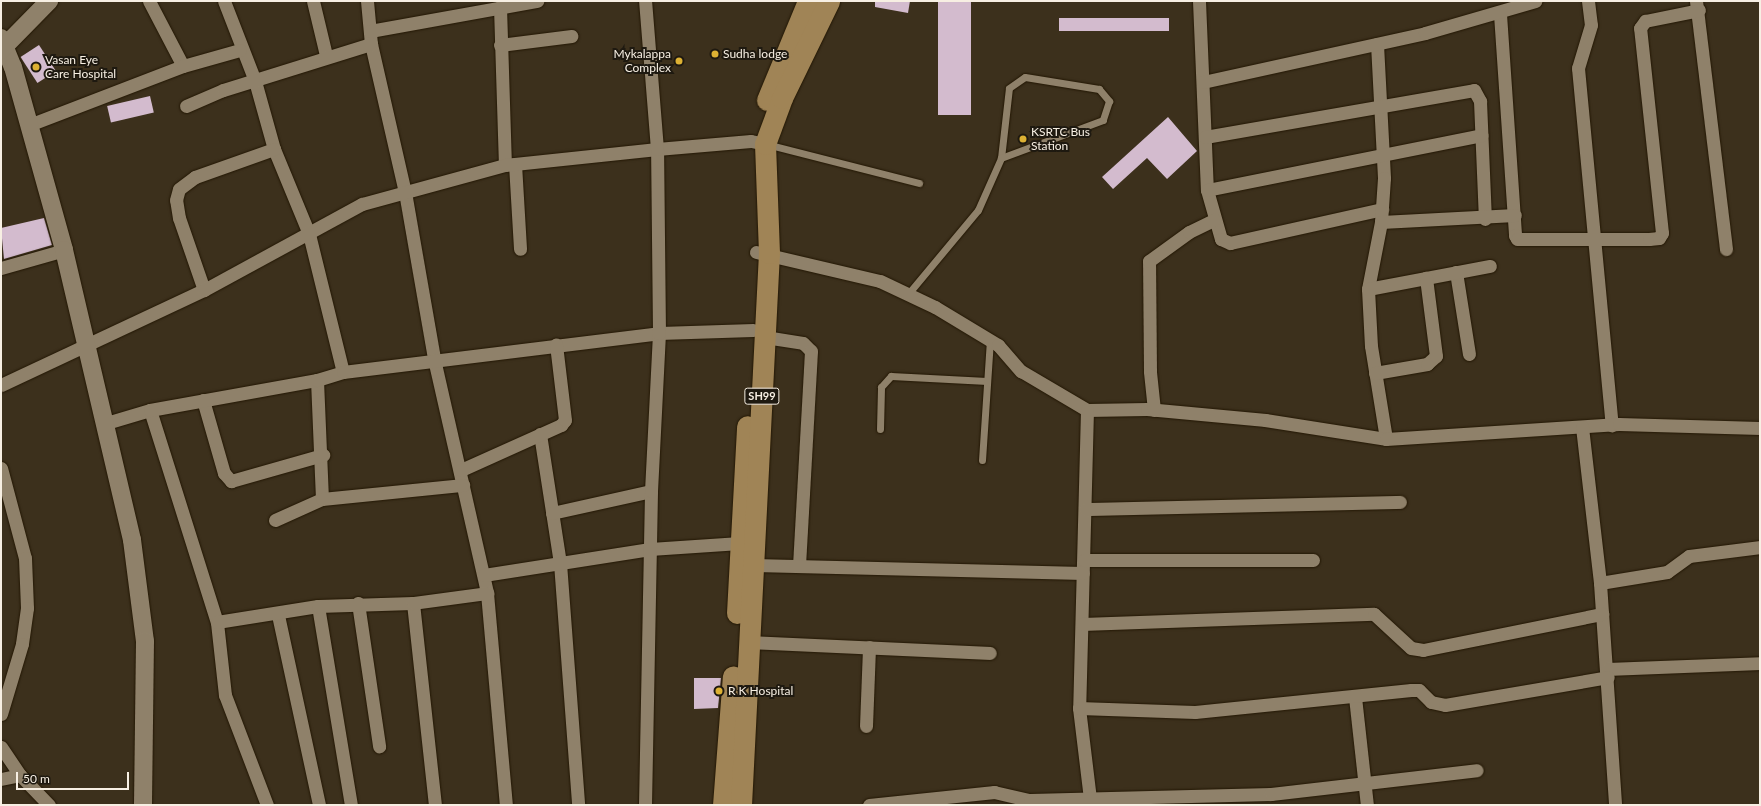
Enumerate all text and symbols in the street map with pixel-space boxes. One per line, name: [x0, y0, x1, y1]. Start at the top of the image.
place label: Mykalappa Complex: [614, 47, 671, 75]
place label: Sudha lodge: [723, 47, 787, 61]
marker: Sudha lodge: [710, 49, 720, 59]
place label: Vasan Eye Care Hospital: [45, 53, 116, 81]
marker: Mykalappa Complex: [674, 56, 684, 66]
marker: Vasan Eye Care Hospital: [30, 61, 42, 73]
place label: KSRTC Bus Station: [1031, 125, 1090, 153]
marker: KSRTC Bus Station: [1018, 134, 1028, 144]
road number: SH99: [744, 387, 780, 405]
place label: R K Hospital: [728, 684, 793, 698]
marker: R K Hospital: [713, 685, 725, 697]
scale bar: [18, 764, 131, 790]
text: 50 m: [23, 771, 50, 786]

